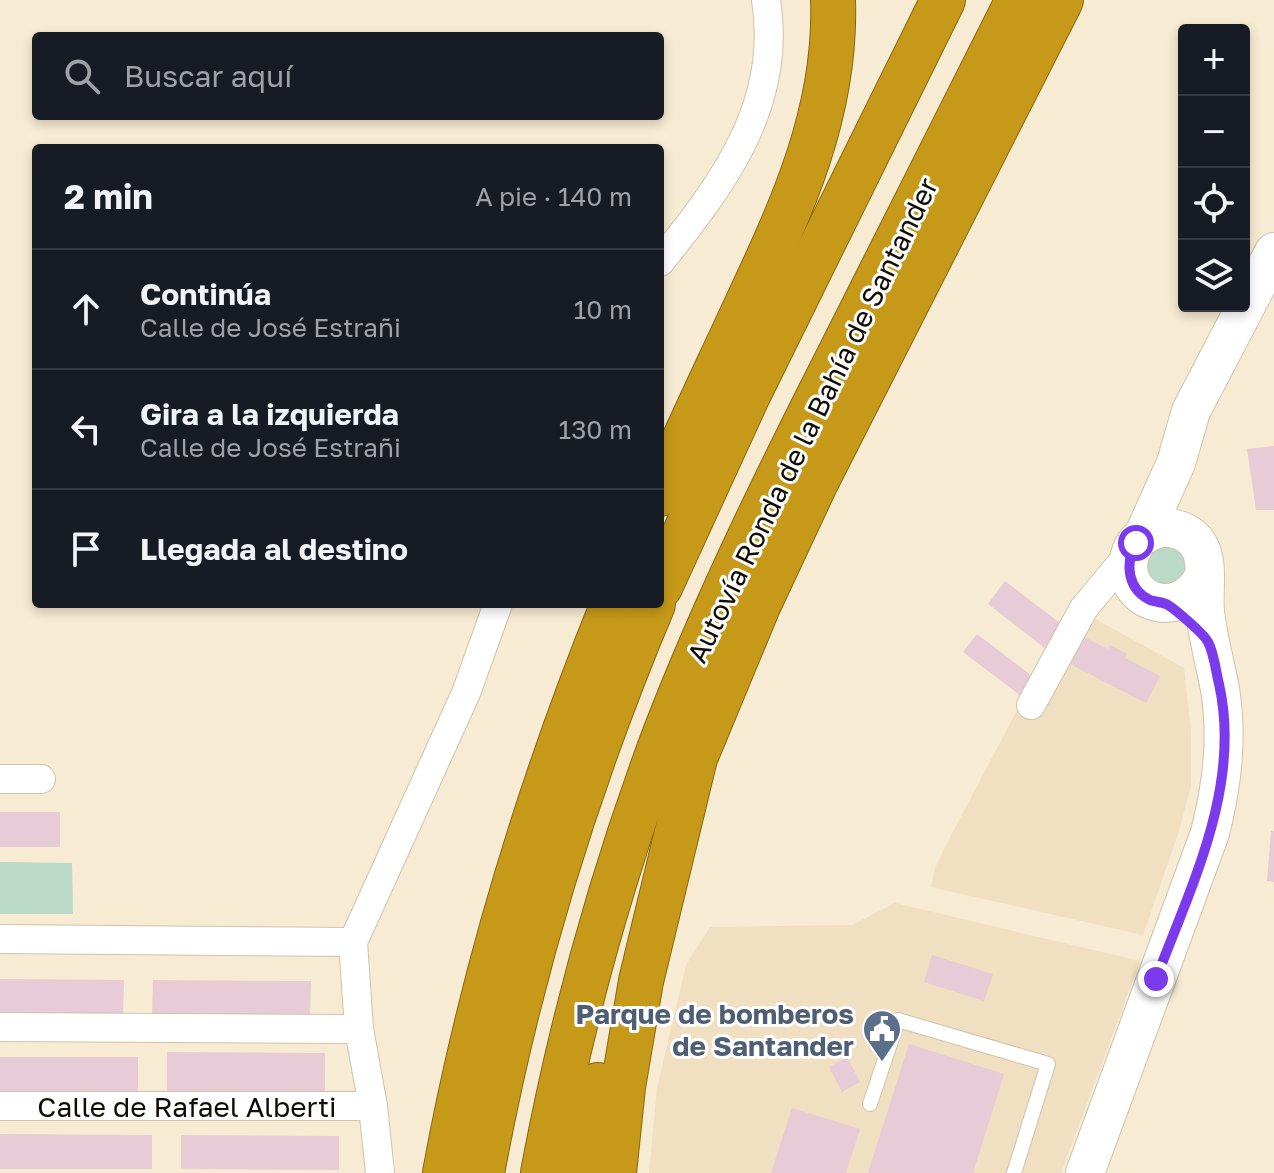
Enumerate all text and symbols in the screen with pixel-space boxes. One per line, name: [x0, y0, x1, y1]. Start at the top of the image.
map controls: [1178, 24, 1250, 312]
button: +: [1178, 24, 1250, 96]
search box: [32, 32, 664, 120]
icon: search: [60, 54, 104, 98]
text: Buscar aquí: [124, 58, 292, 94]
button: −: [1178, 96, 1250, 168]
button: locate: [1178, 168, 1250, 240]
street label: Autovía Ronda de la Bahía de Santander: [680, 172, 944, 668]
text: 2 min: [64, 176, 153, 216]
text: A pie · 140 m: [475, 181, 632, 212]
button: layers: [1178, 240, 1250, 312]
text: Continúa: [140, 276, 271, 312]
icon: ahead: [64, 287, 108, 331]
text: 10 m: [574, 294, 632, 325]
text: Calle de José Estrañi: [140, 312, 401, 343]
text: Gira a la izquierda: [140, 396, 399, 432]
icon: left: [64, 407, 108, 451]
text: 130 m: [559, 414, 632, 445]
text: Calle de José Estrañi: [140, 432, 401, 463]
route start: [1118, 525, 1154, 561]
icon: arrive: [64, 527, 108, 571]
text: Llegada al destino: [140, 531, 408, 567]
route end: [1138, 961, 1174, 997]
place label: Parque de bomberos de Santander: [576, 997, 854, 1062]
public building icon: Parque de bomberos de Santander: [861, 1008, 903, 1063]
street label: Calle de Rafael Alberti: [37, 1090, 337, 1123]

